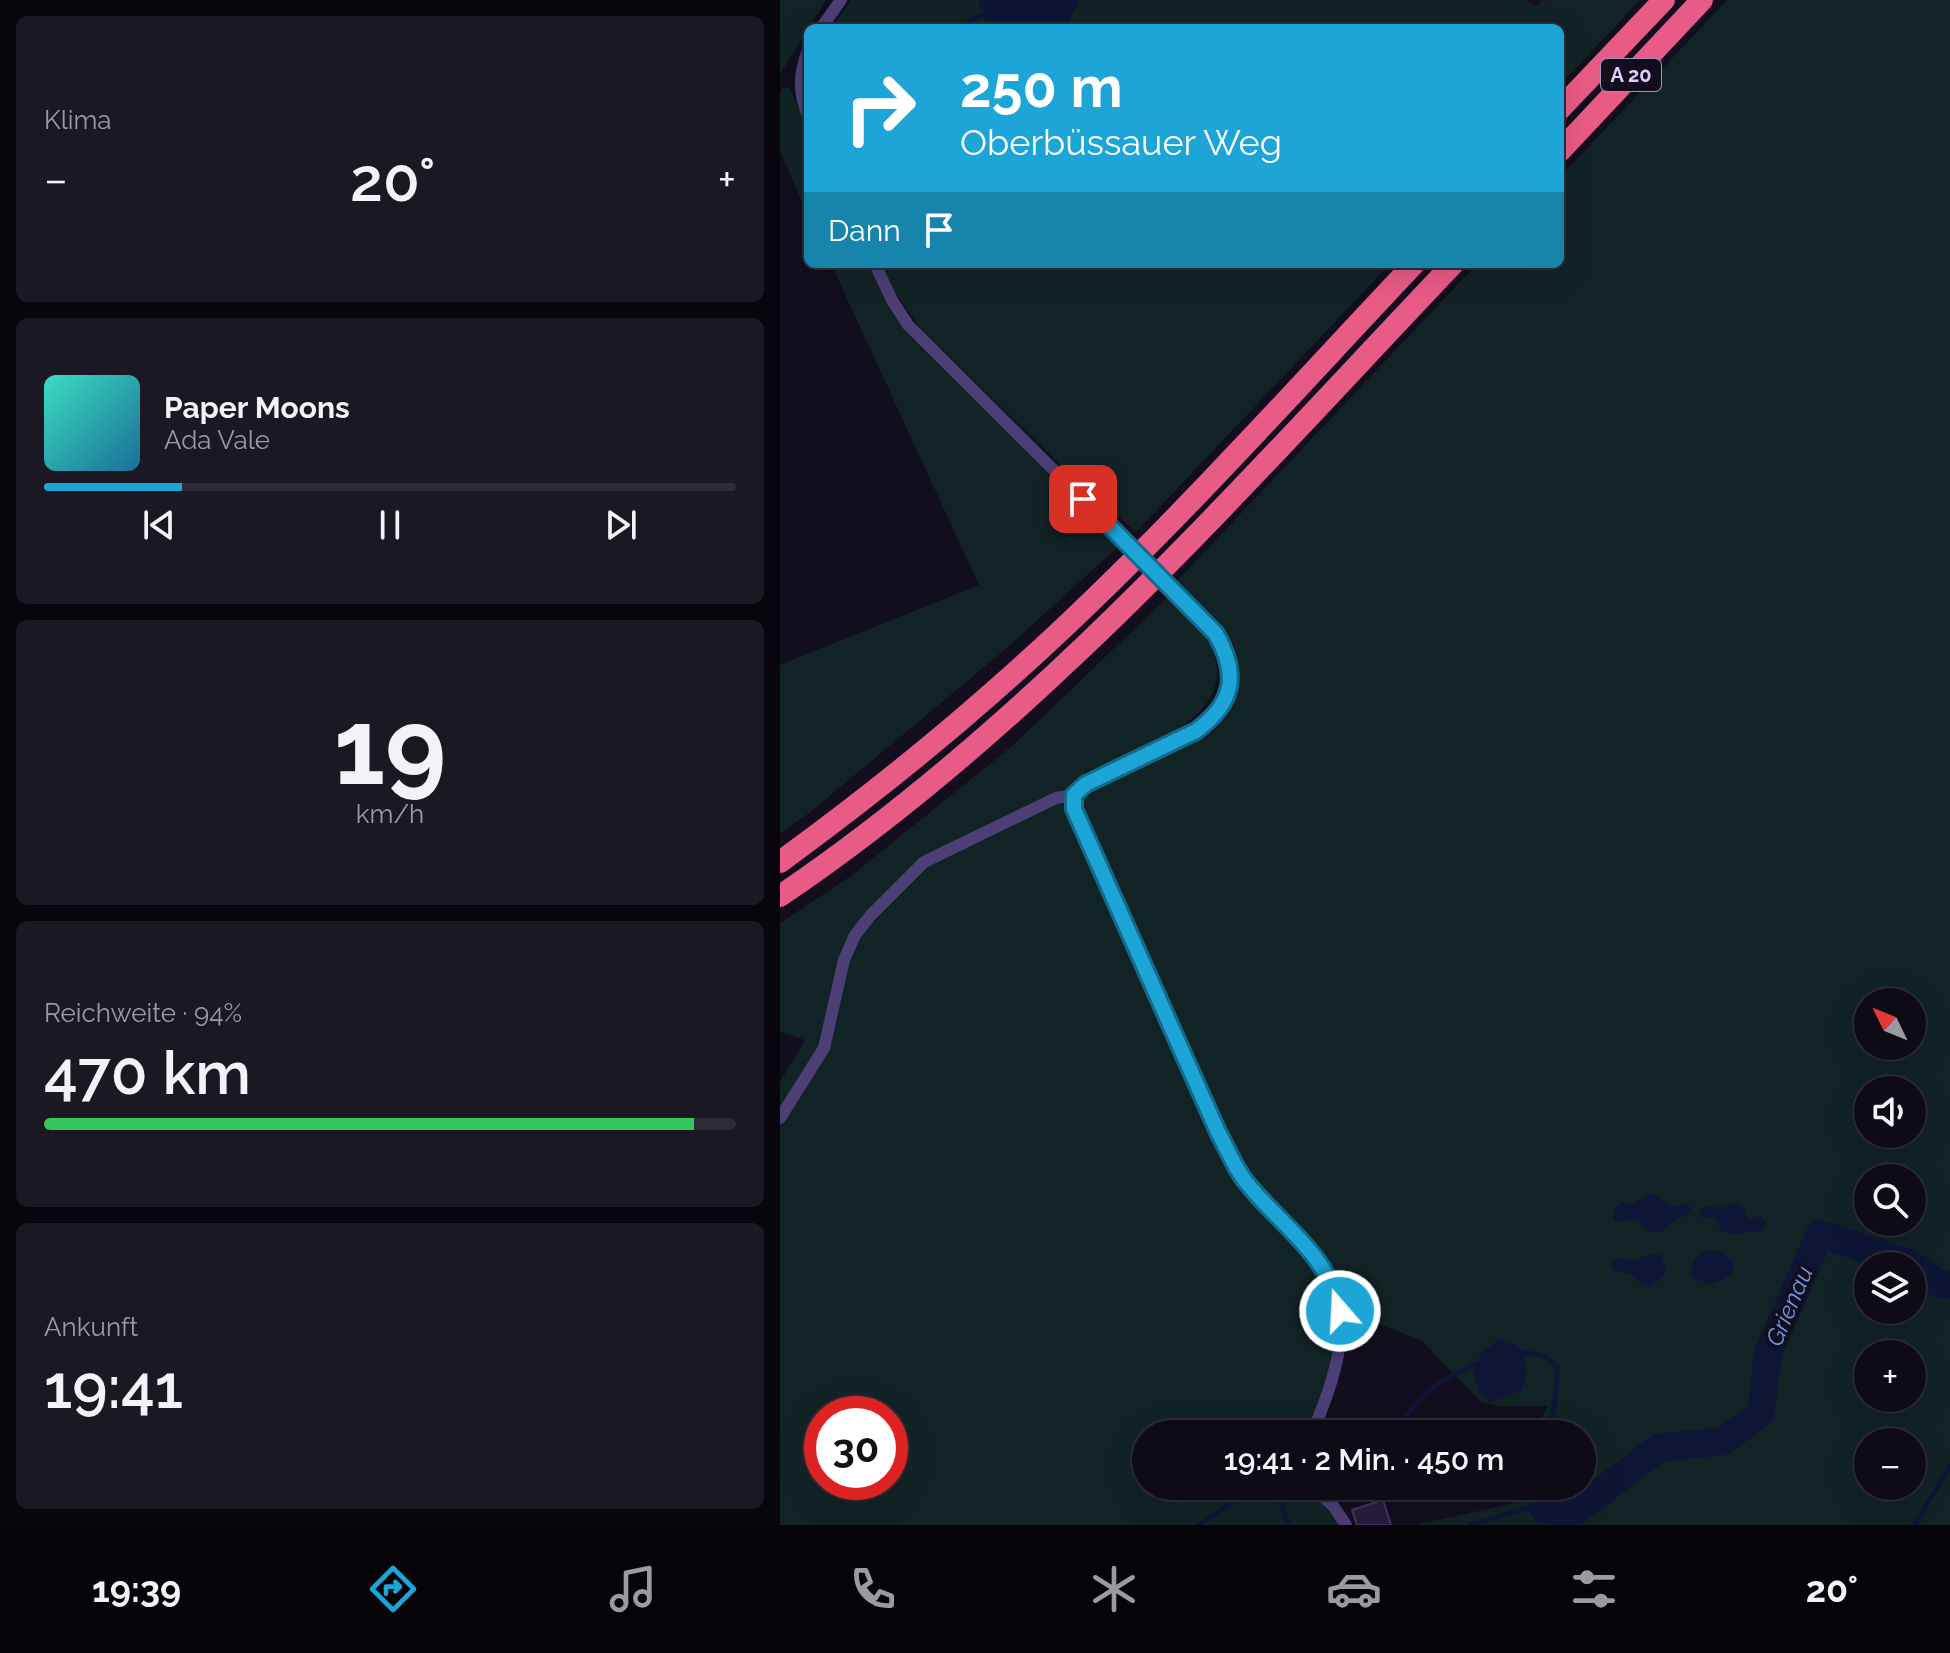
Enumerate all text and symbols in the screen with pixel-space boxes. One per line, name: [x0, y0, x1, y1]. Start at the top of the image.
text: 250 m: [960, 54, 1123, 120]
icon: right: [828, 56, 932, 160]
road number: A 20: [1601, 59, 1661, 91]
text: Klima: [44, 105, 112, 135]
text: Oberbüssauer Weg: [960, 121, 1282, 163]
text: 20°: [350, 145, 435, 215]
text: −: [44, 154, 68, 205]
text: +: [718, 154, 736, 205]
icon: arrive: [917, 208, 961, 252]
text: Dann: [828, 213, 901, 248]
text: Paper Moons: [164, 390, 350, 425]
text: Ada Vale: [164, 425, 270, 455]
pin: [1049, 465, 1117, 533]
icon: arrive: [1061, 477, 1105, 521]
icon: previous: [137, 503, 181, 547]
icon: pause: [368, 503, 412, 547]
icon: next: [599, 503, 643, 547]
text: 19: [334, 686, 446, 808]
text: km/h: [356, 799, 424, 829]
north arrow: [1854, 988, 1926, 1060]
map controls: [1854, 988, 1926, 1500]
text: Reichweite · 94%: [44, 998, 242, 1028]
text: 470 km: [44, 1038, 251, 1108]
button: sound: [1854, 1076, 1926, 1148]
button: search: [1854, 1164, 1926, 1236]
button: layers: [1854, 1252, 1926, 1324]
water label: Grienau: [1759, 1262, 1819, 1350]
position arrow: [1298, 1269, 1382, 1353]
text: Ankunft: [44, 1312, 138, 1342]
button: +: [1854, 1340, 1926, 1412]
text: 19:41: [44, 1352, 183, 1422]
speed limit sign: 30: [804, 1396, 908, 1500]
button: −: [1854, 1428, 1926, 1500]
text: 19:41 · 2 Min. · 450 m: [1224, 1442, 1504, 1477]
icon: directions: [365, 1561, 421, 1617]
icon: music: [605, 1561, 661, 1617]
icon: phone: [845, 1561, 901, 1617]
icon: climate: [1086, 1561, 1142, 1617]
icon: car: [1326, 1561, 1382, 1617]
icon: filters: [1566, 1561, 1622, 1617]
text: 19:39: [92, 1568, 181, 1610]
text: 20°: [1806, 1568, 1858, 1610]

